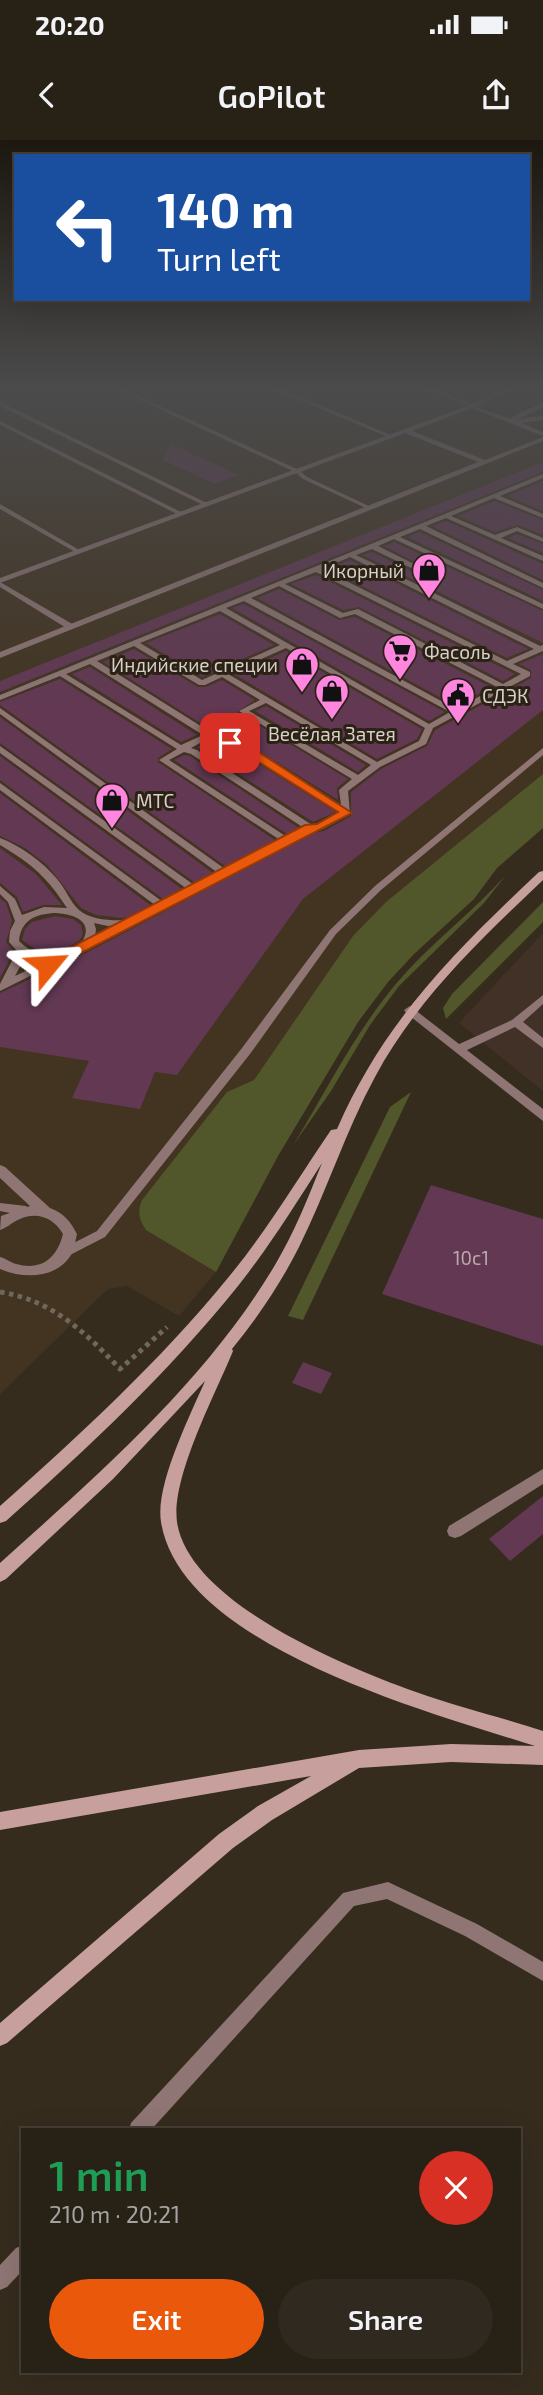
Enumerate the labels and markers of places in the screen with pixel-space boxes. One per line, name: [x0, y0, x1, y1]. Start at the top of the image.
shop icon: Икорный: [410, 551, 448, 600]
place label: Икорный: [323, 559, 404, 582]
supermarket icon: Фасоль: [381, 632, 419, 681]
place label: Фасоль: [424, 640, 490, 663]
shop icon: Индийские специи: [283, 645, 321, 694]
place label: Индийские специи: [111, 653, 278, 676]
shop icon: Весёлая Затея: [313, 672, 351, 721]
public building icon: СДЭК: [439, 676, 477, 725]
place label: СДЭК: [482, 684, 528, 707]
pin: [200, 713, 260, 773]
place label: Весёлая Затея: [268, 722, 396, 745]
shop icon: МТС: [93, 781, 131, 830]
place label: МТС: [136, 789, 174, 812]

